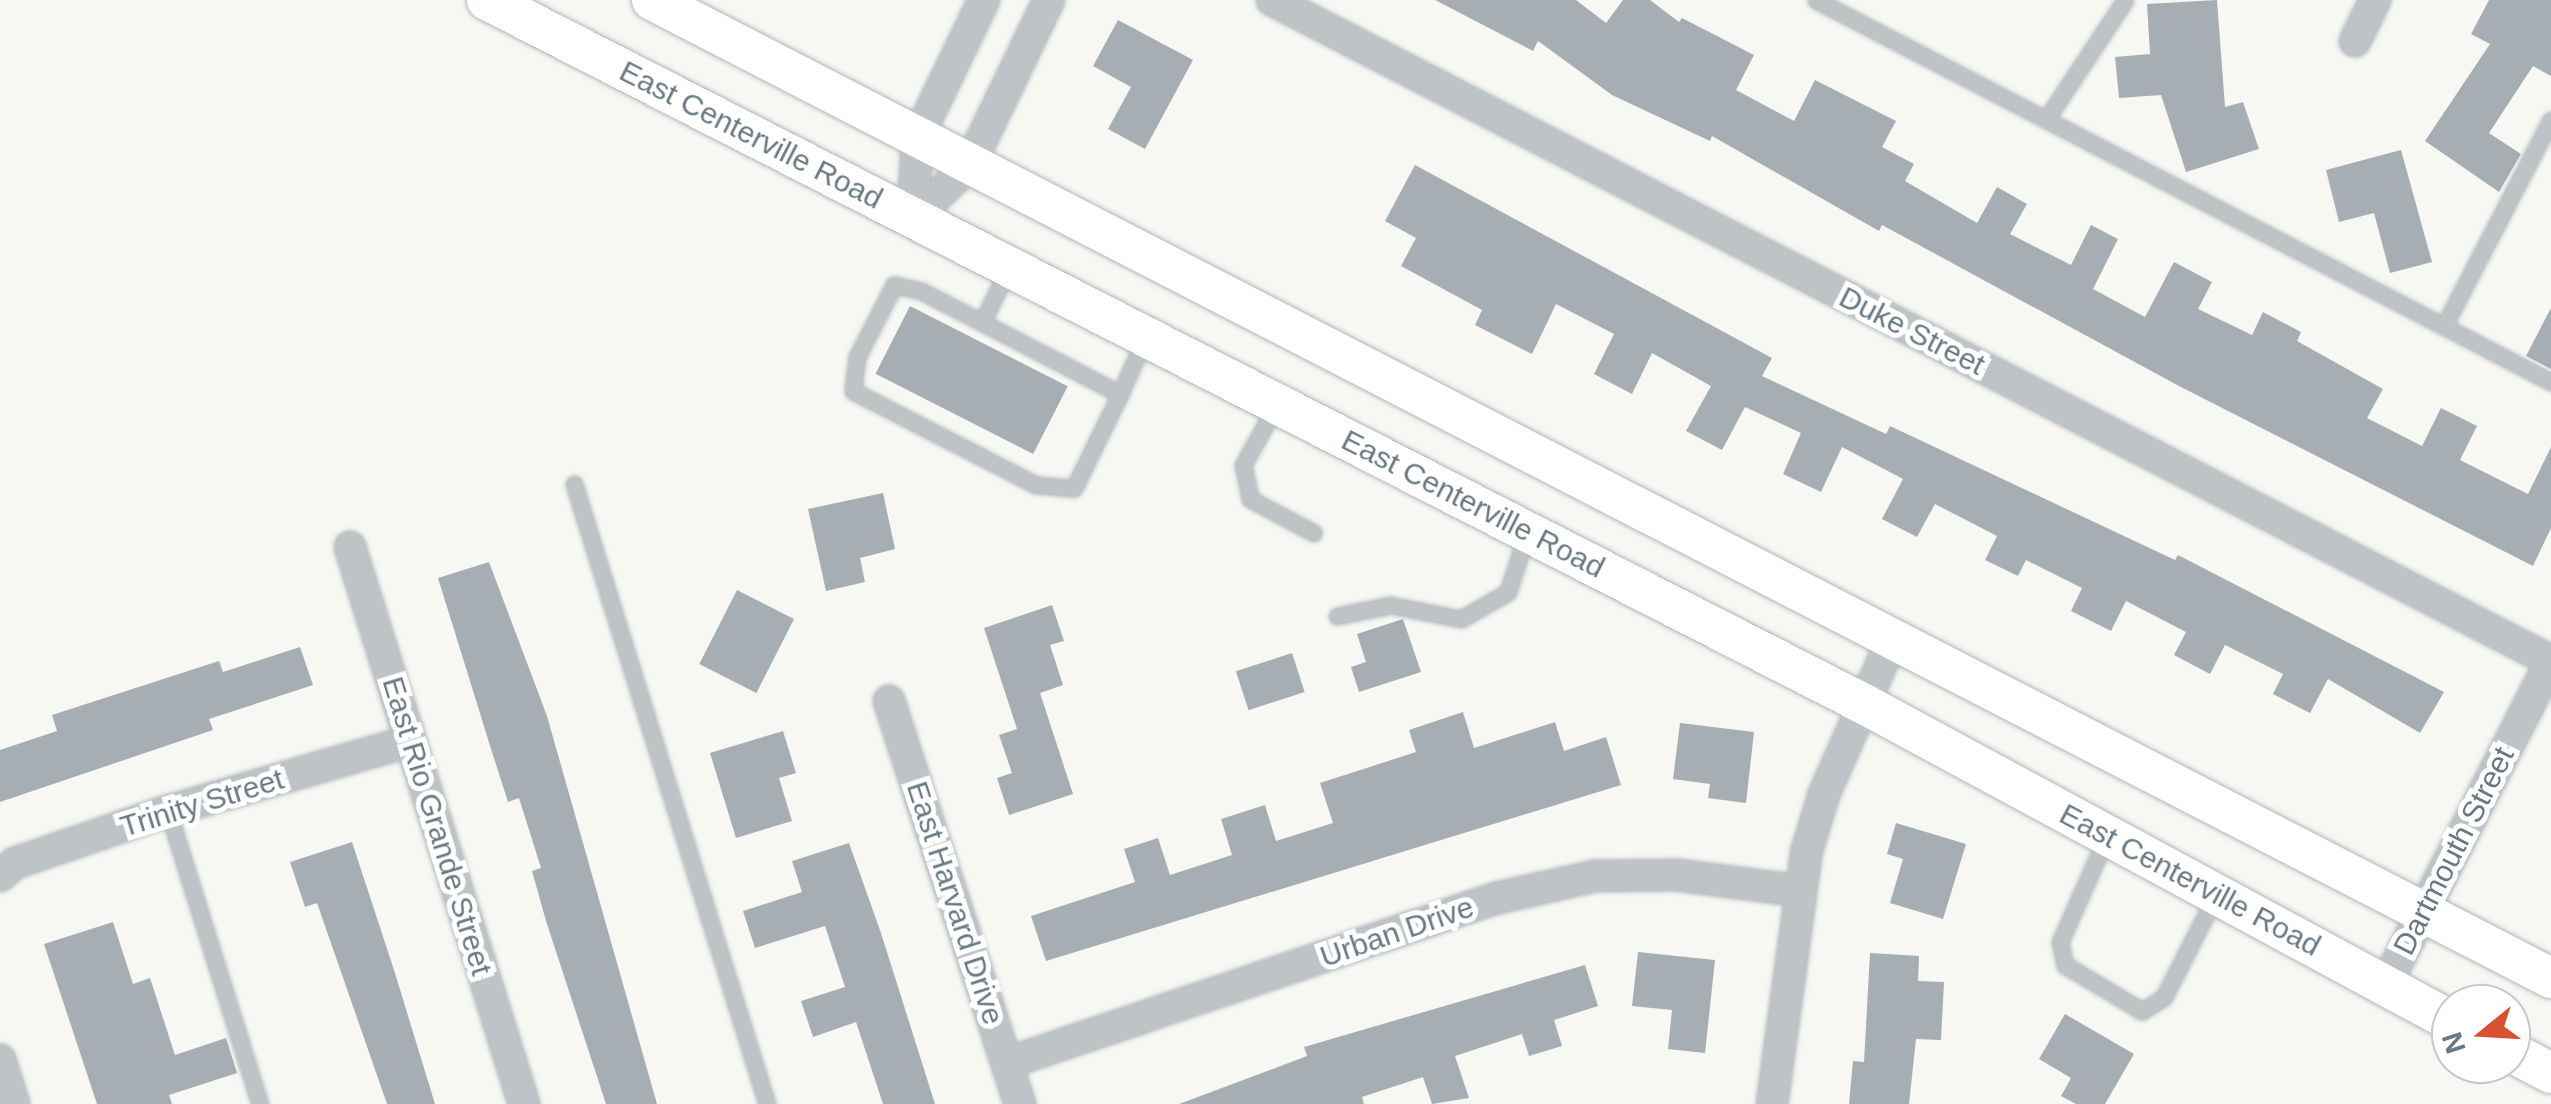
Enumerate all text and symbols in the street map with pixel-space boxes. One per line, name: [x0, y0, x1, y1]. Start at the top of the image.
street label: East Centerville Road: [614, 53, 888, 217]
street label: Duke Street: [1833, 279, 1991, 383]
street label: East Centerville Road: [1336, 422, 1610, 586]
street label: East Rio Grande Street: [374, 672, 500, 980]
street label: Dartmouth Street: [2386, 741, 2522, 961]
street label: Trinity Street: [116, 761, 288, 845]
street label: East Harvard Drive: [899, 777, 1011, 1029]
street label: East Centerville Road: [2053, 796, 2327, 964]
street label: Urban Drive: [1315, 889, 1479, 975]
north arrow: [2431, 984, 2531, 1084]
text: N: [2436, 1028, 2472, 1057]

